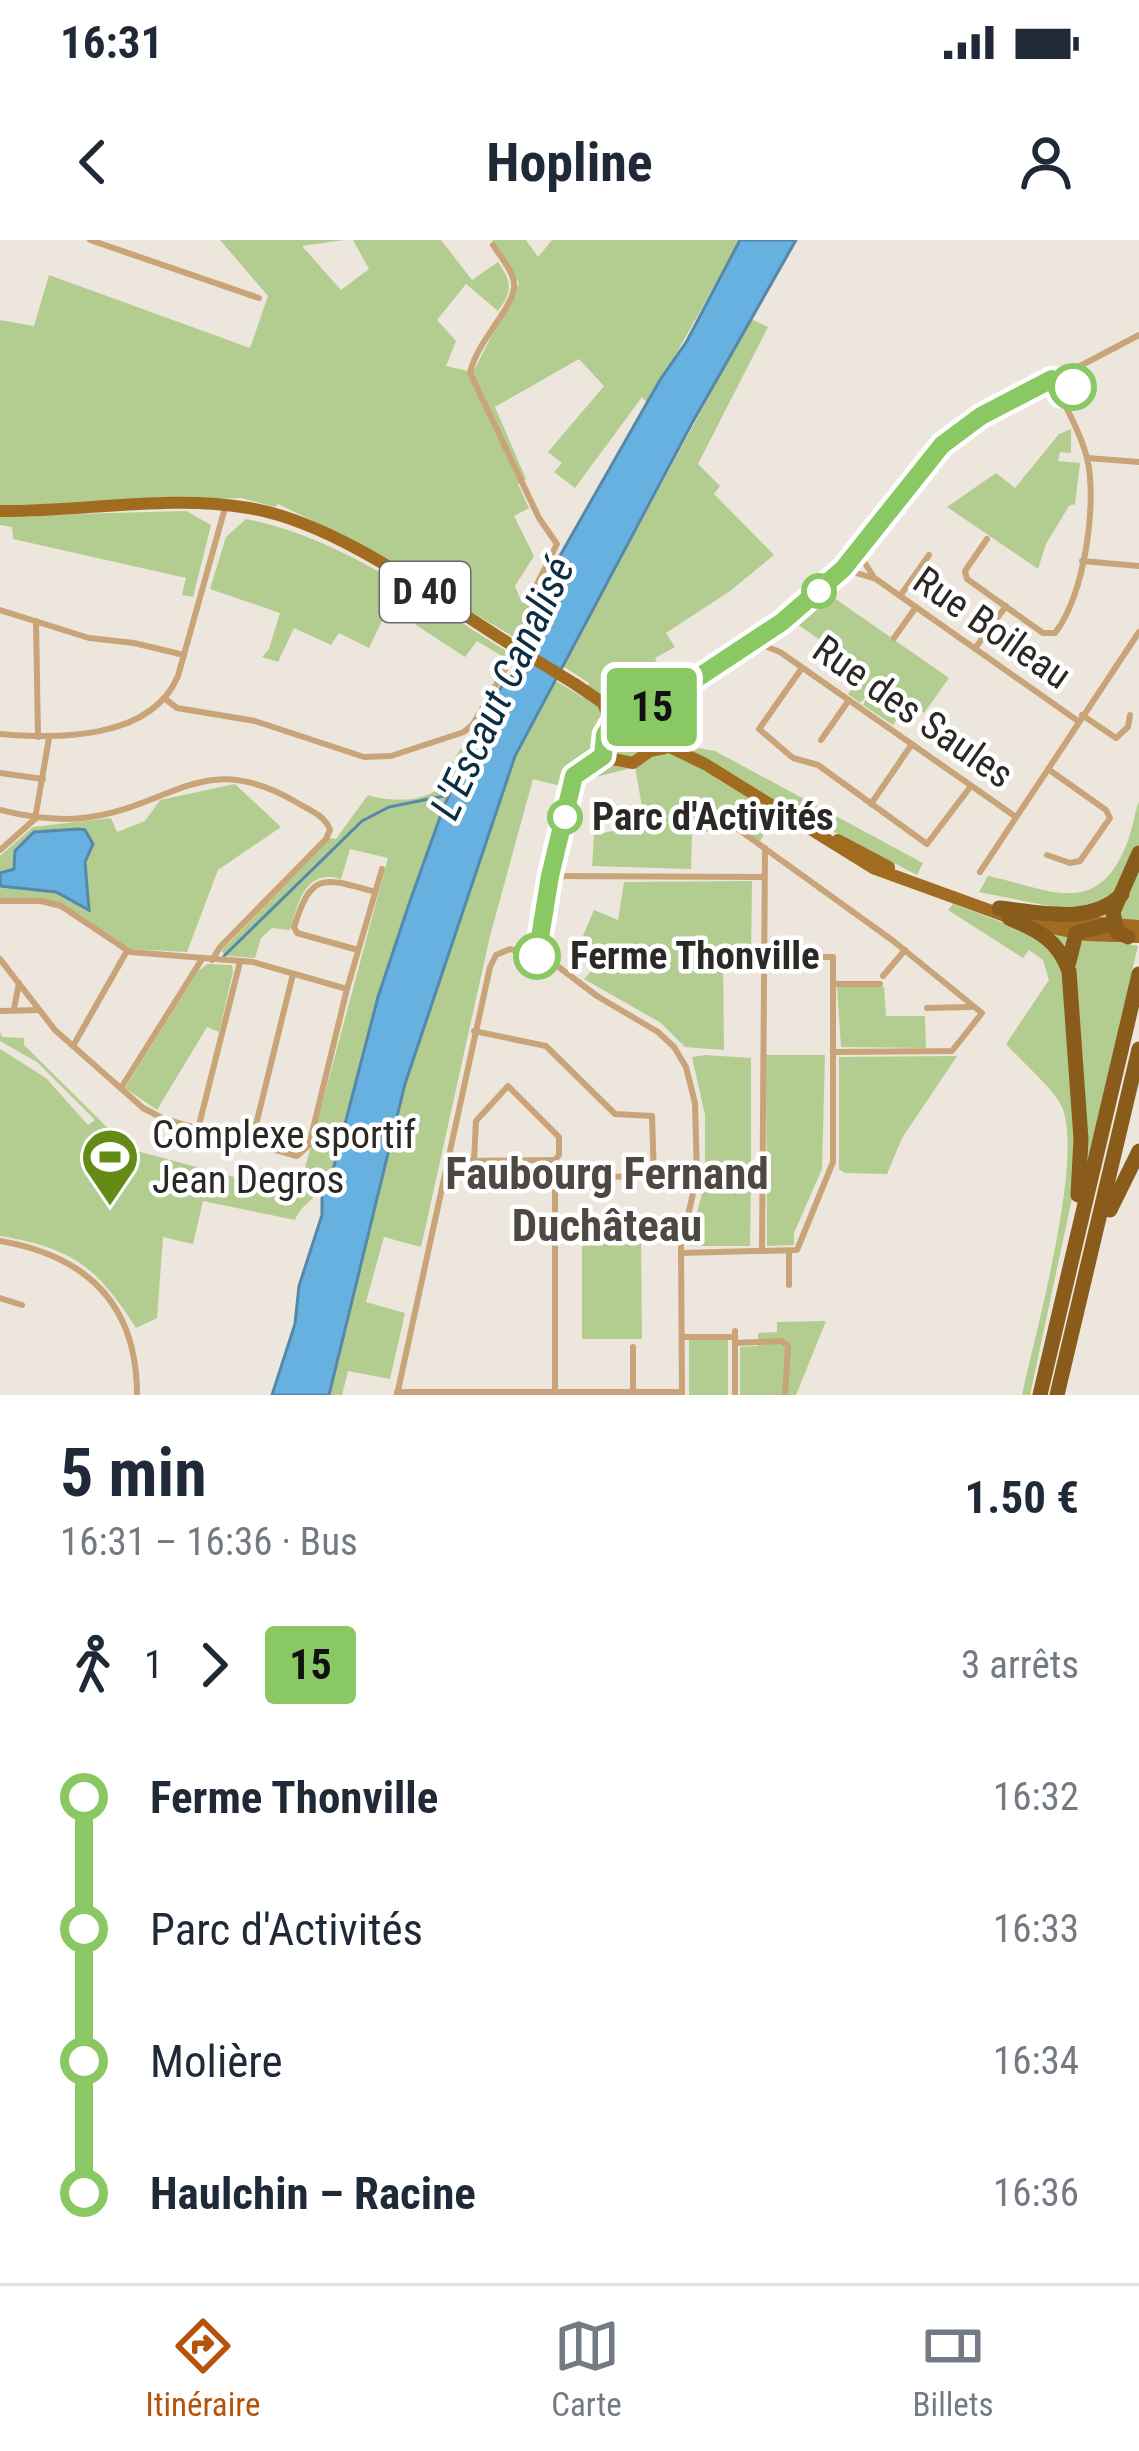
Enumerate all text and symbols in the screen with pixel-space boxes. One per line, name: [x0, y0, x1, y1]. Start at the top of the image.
text: 16:31: [60, 16, 163, 69]
icon: back: [60, 129, 126, 195]
icon: person: [1013, 129, 1079, 195]
text: Hopline: [486, 131, 653, 194]
unlabelled marker: [1051, 365, 1095, 409]
water label: L'Escaut Canalisé: [420, 548, 584, 827]
street label: Rue Boileau: [905, 557, 1079, 699]
road number: D 40: [380, 562, 470, 622]
unlabelled marker: [803, 575, 835, 607]
street label: Rue des Saules: [804, 626, 1022, 798]
line badge: 15: [598, 668, 706, 746]
text: 15: [631, 682, 673, 731]
place label: Parc d'Activités: [592, 794, 834, 840]
marker: Parc d'Activités: [549, 801, 581, 833]
place label: Ferme Thonville: [570, 933, 820, 979]
marker: Ferme Thonville: [515, 934, 559, 978]
place label: Complexe sportif Jean Degros: [152, 1112, 416, 1203]
sports icon: Complexe sportif Jean Degros: [79, 1126, 141, 1208]
district label: Faubourg Fernand Duchâteau: [445, 1147, 769, 1252]
text: 5 min: [60, 1435, 207, 1512]
text: 1.50 €: [965, 1471, 1079, 1524]
text: 16:31 – 16:36 · Bus: [60, 1519, 358, 1565]
icon: walk: [60, 1632, 126, 1698]
icon: forward: [181, 1632, 247, 1698]
text: 15: [289, 1640, 332, 1689]
text: 1: [144, 1642, 163, 1688]
text: 3 arrêts: [961, 1642, 1079, 1688]
text: Ferme Thonville: [150, 1771, 438, 1824]
text: 16:32: [993, 1774, 1079, 1820]
text: Parc d'Activités: [150, 1903, 423, 1956]
text: 16:33: [993, 1906, 1079, 1952]
text: Molière: [150, 2035, 283, 2088]
text: 16:34: [993, 2038, 1079, 2084]
text: Haulchin – Racine: [150, 2167, 476, 2220]
text: 16:36: [993, 2170, 1079, 2216]
tab: Itinéraire: [145, 2313, 260, 2424]
tab: Carte: [551, 2313, 622, 2424]
tab: Billets: [913, 2313, 994, 2424]

